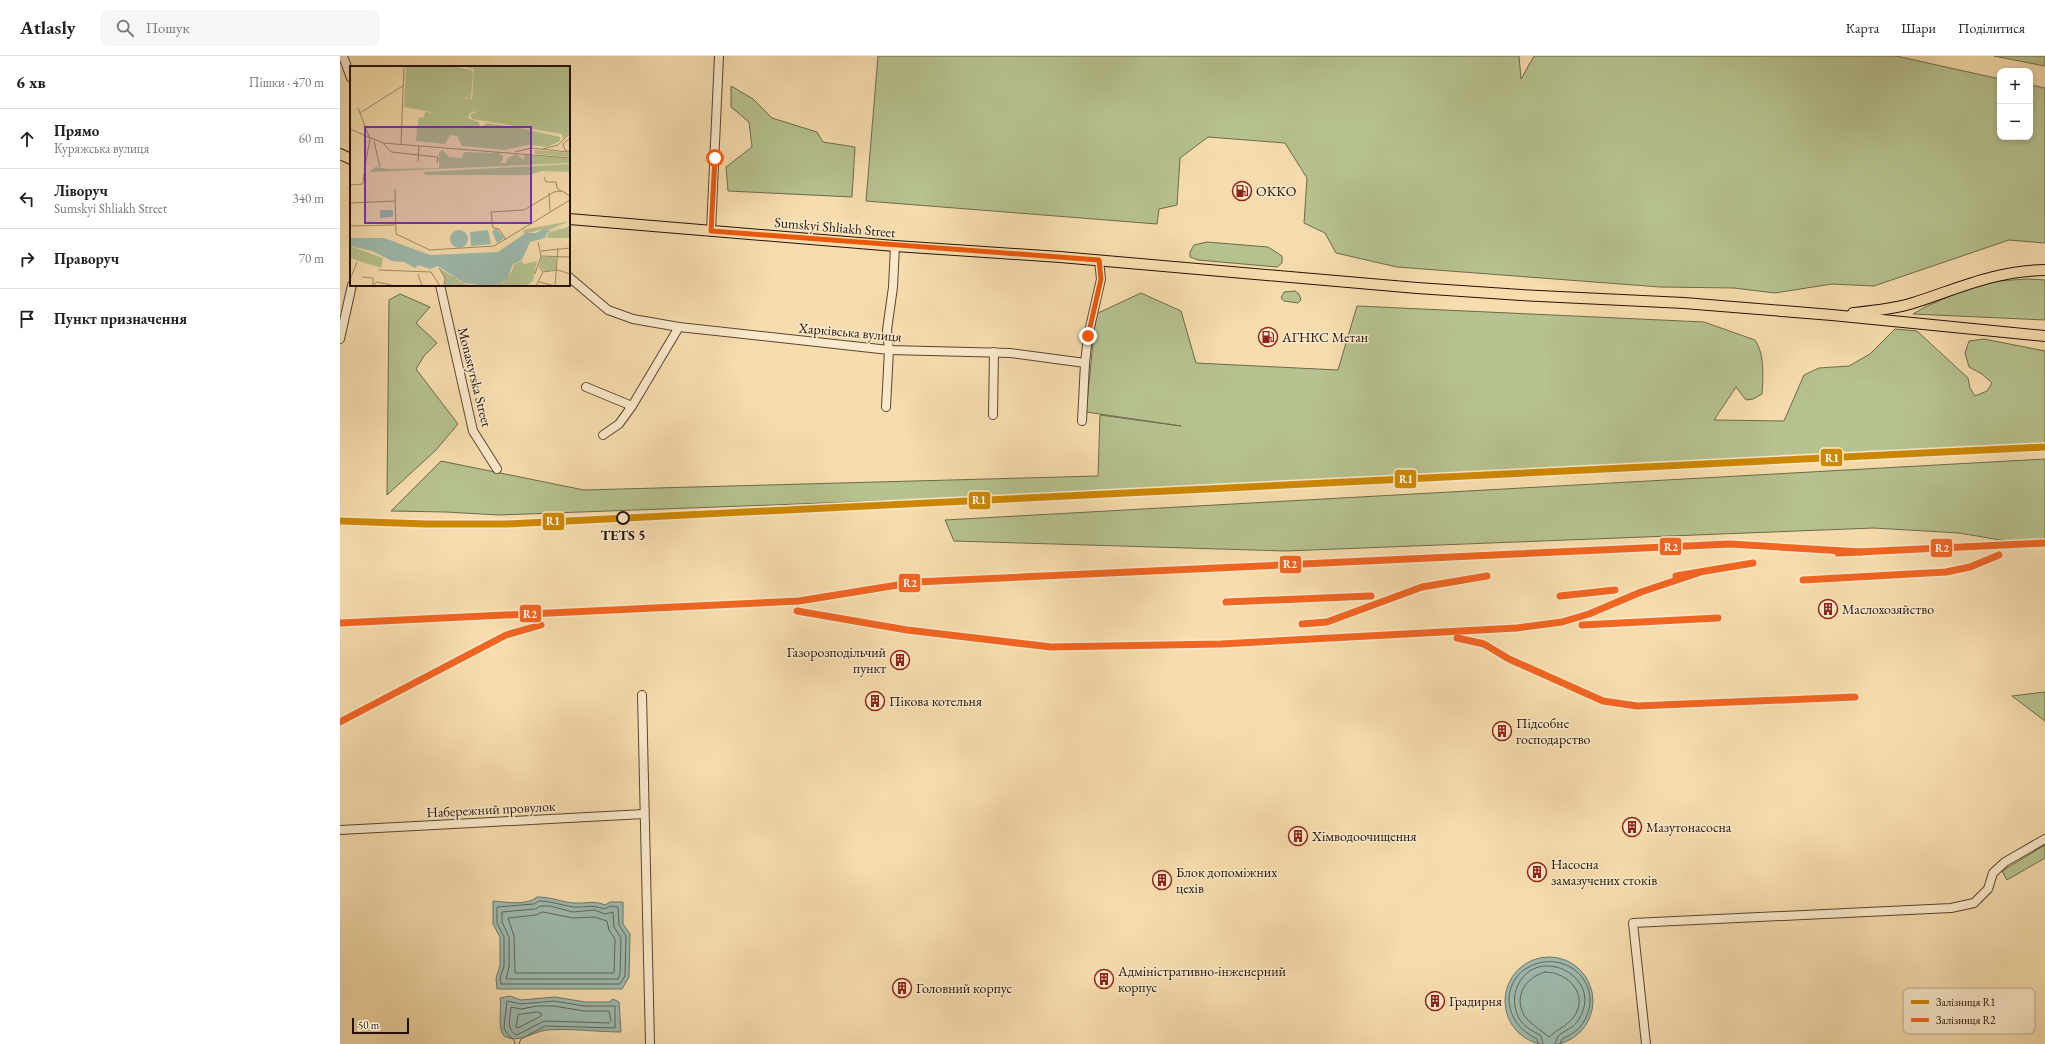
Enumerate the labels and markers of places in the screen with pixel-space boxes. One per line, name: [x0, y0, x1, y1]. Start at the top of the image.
fuel station icon: OKKO: [1231, 180, 1253, 202]
place label: OKKO: [1256, 182, 1297, 200]
fuel station icon: АГНКС Метан: [1257, 326, 1279, 348]
place label: АГНКС Метан: [1281, 328, 1368, 346]
marker: TETS 5: [616, 511, 630, 525]
place label: TETS 5: [600, 526, 646, 544]
building icon: Маслохозяйство: [1817, 598, 1839, 620]
place label: Маслохозяйство: [1842, 600, 1934, 618]
place label: Газорозподільчий пункт: [787, 643, 887, 677]
building icon: Газорозподільчий пункт: [889, 649, 911, 671]
building icon: Пікова котельня: [864, 690, 886, 712]
place label: Пікова котельня: [889, 692, 982, 710]
place label: Підсобне господарство: [1516, 714, 1591, 748]
building icon: Підсобне господарство: [1491, 720, 1513, 742]
building icon: Мазутонасосна: [1621, 816, 1643, 838]
place label: Мазутонасосна: [1646, 818, 1732, 836]
building icon: Хімводоочищення: [1287, 825, 1309, 847]
place label: Хімводоочищення: [1311, 827, 1416, 845]
place label: Насосна замазучених стоків: [1551, 855, 1657, 889]
building icon: Насосна замазучених стоків: [1526, 861, 1548, 883]
place label: Блок допоміжних цехів: [1176, 863, 1277, 897]
building icon: Блок допоміжних цехів: [1151, 869, 1173, 891]
place label: Адміністративно-інженерний корпус: [1117, 962, 1287, 996]
building icon: Адміністративно-інженерний корпус: [1093, 968, 1115, 990]
building icon: Головний корпус: [891, 977, 913, 999]
place label: Головний корпус: [916, 979, 1012, 997]
building icon: Градирня: [1424, 990, 1446, 1012]
place label: Градирня: [1449, 992, 1502, 1010]

